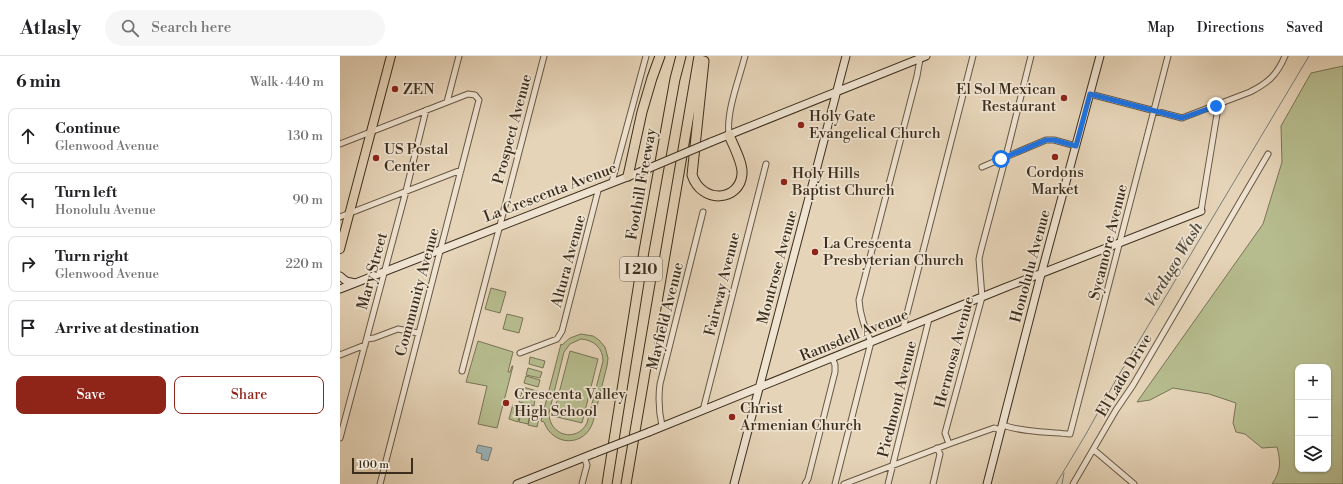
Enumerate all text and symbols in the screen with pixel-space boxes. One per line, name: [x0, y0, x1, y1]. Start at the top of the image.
search box: [105, 10, 385, 46]
text: Atlasly: [20, 16, 81, 40]
icon: search: [119, 17, 141, 39]
text: Search here: [151, 18, 231, 37]
text: Map: [1147, 19, 1175, 37]
text: Directions: [1197, 19, 1264, 37]
text: Saved: [1286, 19, 1323, 37]
text: 6 min: [16, 71, 61, 93]
street label: Prospect Avenue: [489, 72, 536, 186]
text: Walk · 440 m: [250, 74, 324, 90]
place label: ZEN: [403, 80, 434, 99]
place label: El Sol Mexican Restaurant: [956, 80, 1057, 116]
marker: ZEN: [390, 84, 400, 94]
marker: El Sol Mexican Restaurant: [1059, 93, 1069, 103]
route end: [1207, 97, 1225, 115]
place label: Holy Gate Evangelical Church: [809, 107, 941, 143]
text: Continue: [55, 119, 120, 138]
marker: Holy Gate Evangelical Church: [796, 120, 806, 130]
icon: ahead: [17, 125, 39, 147]
street label: Foothill Freeway: [622, 126, 661, 242]
text: 130 m: [288, 128, 323, 144]
text: Glenwood Avenue: [55, 138, 159, 154]
place label: US Postal Center: [384, 140, 449, 176]
route start: [992, 150, 1010, 168]
marker: Cordons Market: [1050, 152, 1060, 162]
marker: US Postal Center: [371, 153, 381, 163]
street label: La Crescenta Avenue: [481, 158, 619, 227]
place label: Cordons Market: [1026, 163, 1084, 199]
place label: Holy Hills Baptist Church: [791, 164, 895, 200]
marker: Holy Hills Baptist Church: [779, 177, 789, 187]
street label: Sycamore Avenue: [1085, 182, 1132, 302]
text: Turn left: [55, 183, 117, 202]
icon: left: [17, 189, 39, 211]
text: 90 m: [292, 192, 323, 208]
text: Honolulu Avenue: [55, 202, 156, 218]
street label: Honolulu Avenue: [1006, 207, 1055, 325]
street label: Montrose Avenue: [753, 208, 802, 326]
street label: Altura Avenue: [547, 213, 590, 311]
water label: Verdugo Wash: [1141, 218, 1207, 311]
street label: Community Avenue: [391, 226, 444, 359]
street label: Mary Street: [353, 230, 392, 312]
street label: Fairway Avenue: [700, 230, 745, 338]
place label: La Crescenta Presbyterian Church: [823, 234, 964, 270]
text: Turn right: [55, 247, 129, 266]
marker: La Crescenta Presbyterian Church: [810, 247, 820, 257]
icon: right: [17, 253, 39, 275]
text: 220 m: [285, 256, 323, 272]
road number: I 210: [620, 257, 662, 281]
street label: Mayfield Avenue: [643, 260, 688, 372]
text: Glenwood Avenue: [55, 266, 159, 282]
street label: Hermosa Avenue: [930, 294, 978, 410]
street label: Ramsdell Avenue: [797, 305, 911, 366]
icon: arrive: [17, 317, 39, 339]
text: Arrive at destination: [55, 319, 199, 338]
street label: El Lado Drive: [1092, 330, 1157, 420]
street label: Piedmont Avenue: [874, 339, 921, 459]
map controls: [1295, 364, 1331, 472]
button: +: [1295, 364, 1331, 400]
button: Save: [16, 376, 166, 414]
button: Share: [174, 376, 324, 414]
place label: Crescenta Valley High School: [514, 385, 627, 421]
marker: Crescenta Valley High School: [501, 398, 511, 408]
place label: Christ Armenian Church: [739, 399, 862, 435]
button: −: [1295, 400, 1331, 436]
marker: Christ Armenian Church: [727, 412, 737, 422]
button: layers: [1295, 436, 1331, 472]
scale bar: [352, 456, 413, 475]
text: 100 m: [358, 458, 389, 472]

